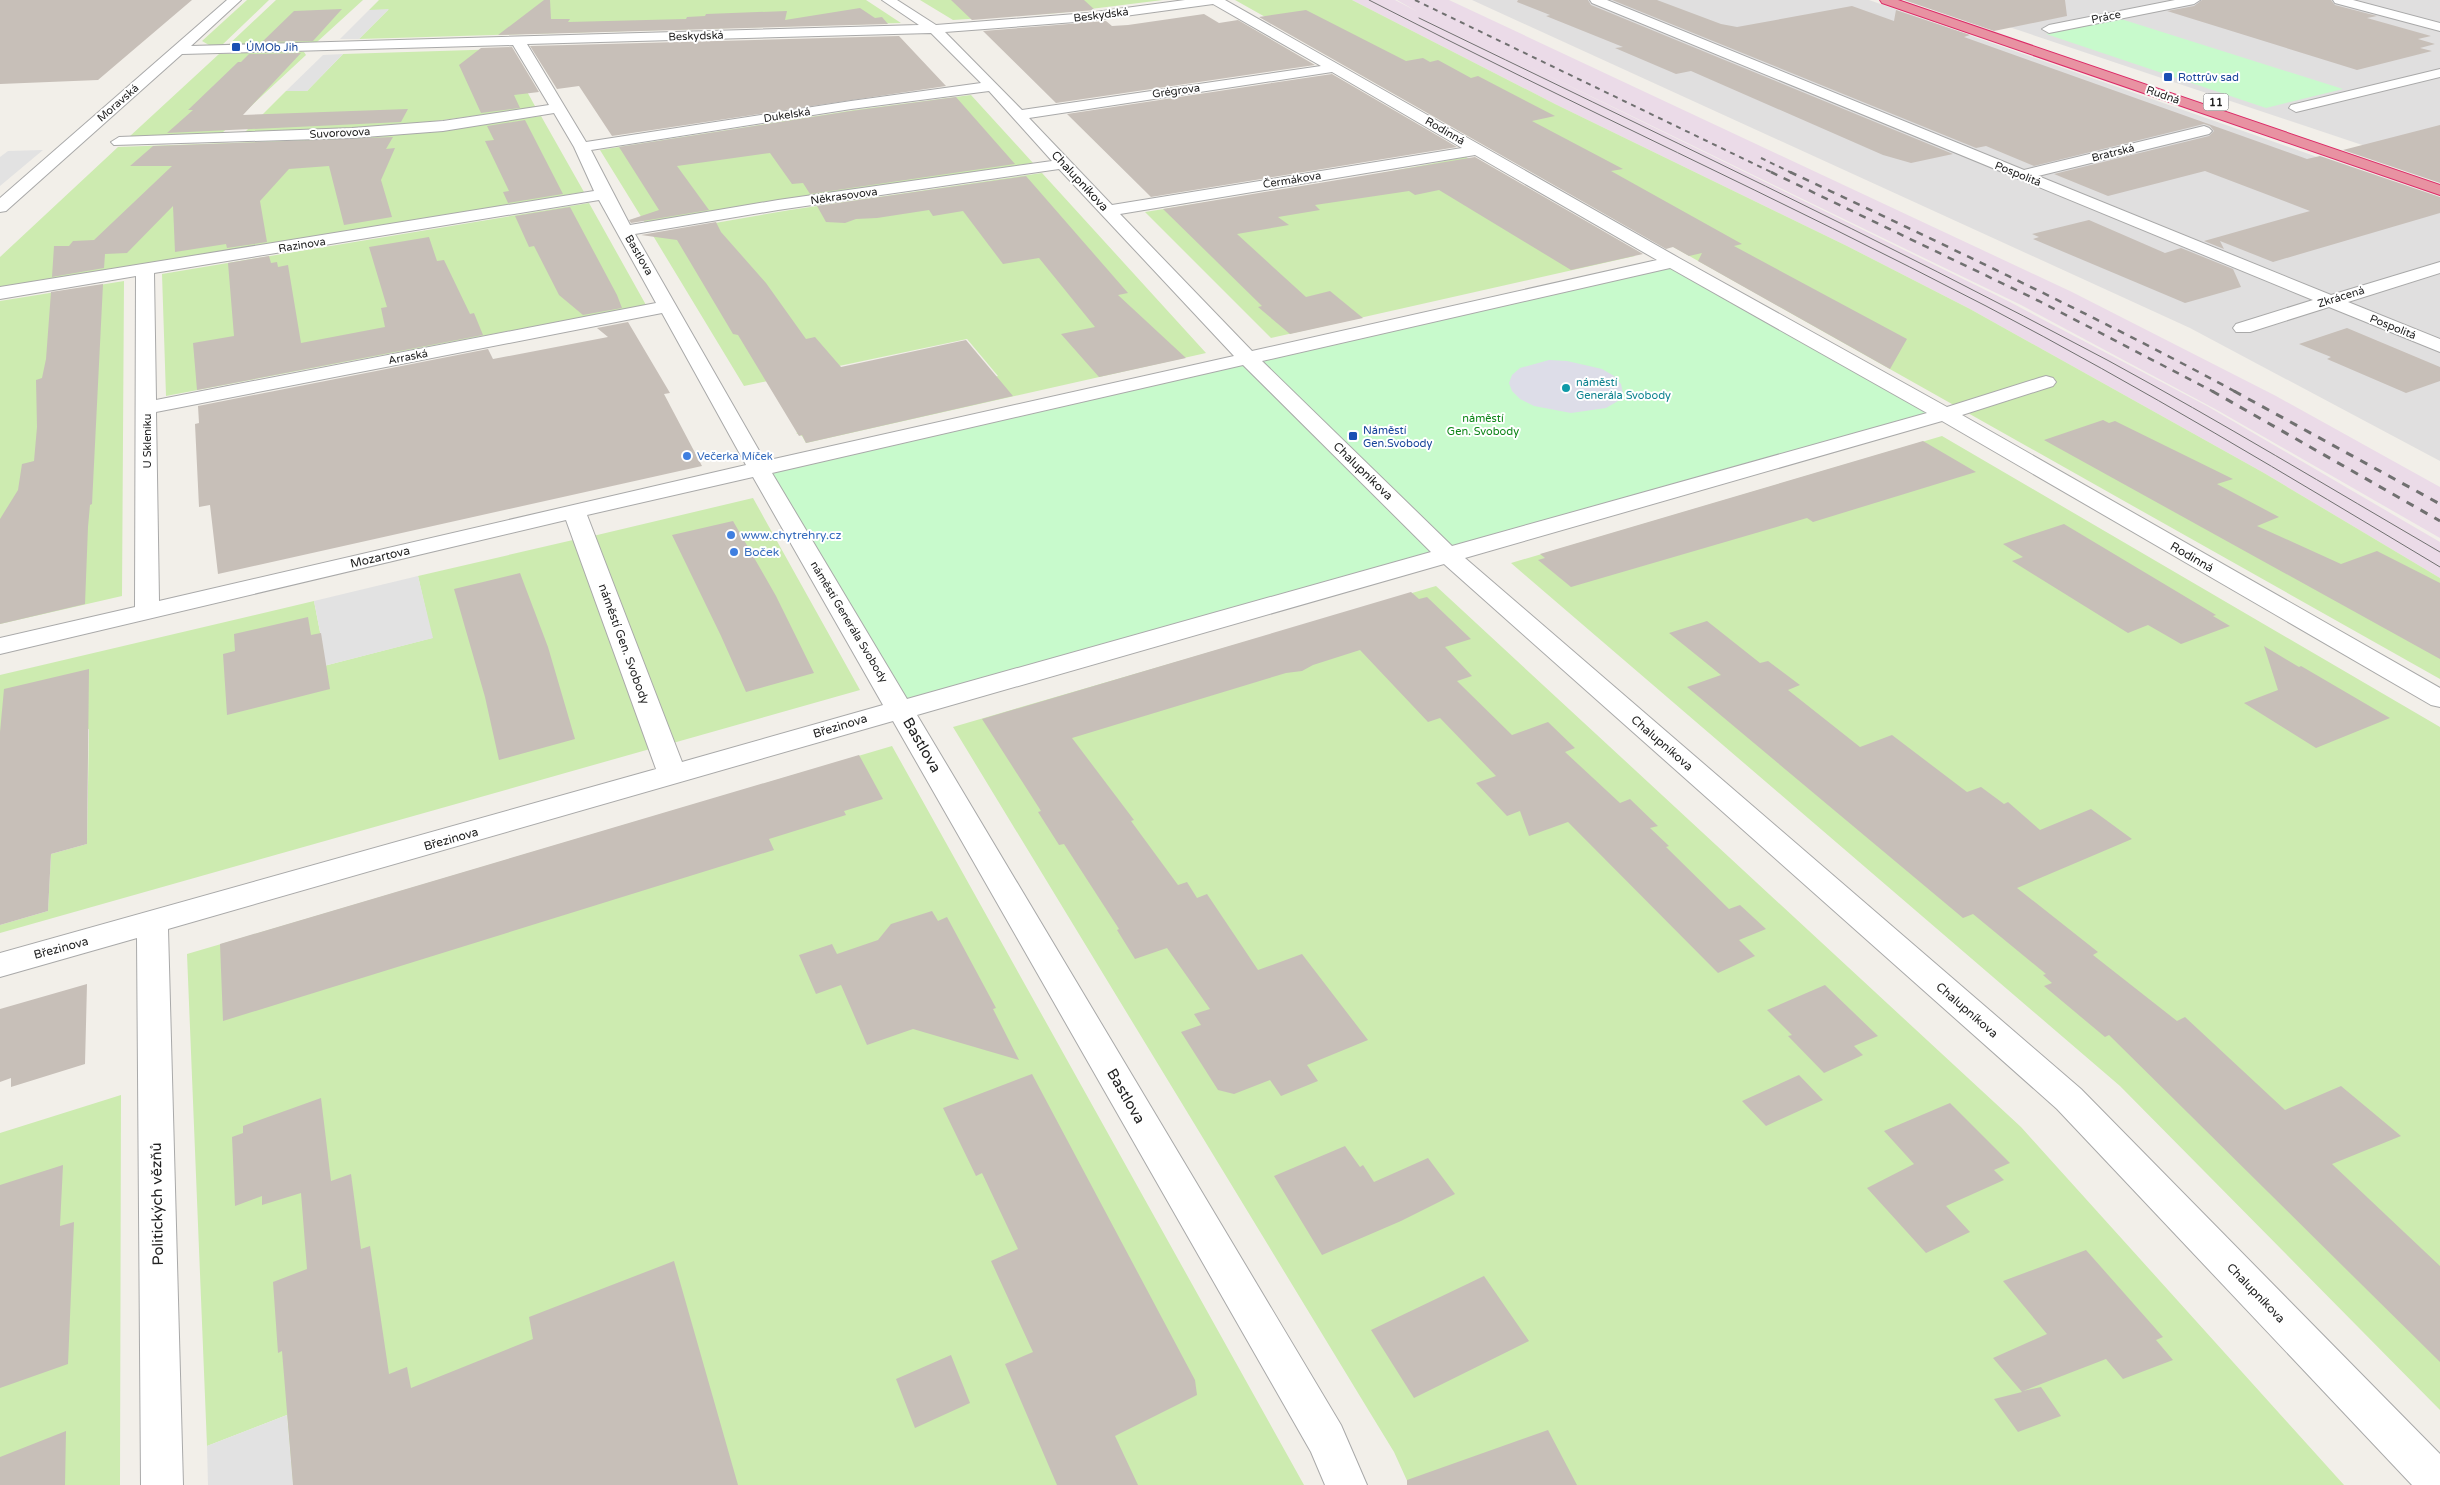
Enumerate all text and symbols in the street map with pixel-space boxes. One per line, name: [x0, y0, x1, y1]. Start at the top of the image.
street label: Beskydská: [1073, 5, 1129, 25]
street label: Práce: [2090, 8, 2122, 26]
street label: Beskydská: [668, 29, 724, 43]
place label: ÚMOb Jih: [246, 40, 298, 54]
marker: ÚMOb Jih: [230, 41, 242, 53]
marker: Rottrův sad: [2162, 71, 2174, 83]
place label: Rottrův sad: [2178, 71, 2239, 84]
street label: Moravská: [95, 81, 141, 125]
street label: Grégrova: [1151, 81, 1201, 101]
street label: Rudná: [2145, 83, 2181, 107]
road number: 11: [2204, 94, 2228, 110]
street label: Dukelská: [763, 105, 811, 125]
street label: Rodinná: [1423, 114, 1467, 148]
street label: Suvorovova: [309, 125, 371, 141]
street label: Bratrská: [2090, 141, 2136, 165]
street label: Chalupníkova: [1049, 148, 1111, 214]
street label: Pospolitá: [1993, 159, 2043, 189]
street label: Čermákova: [1262, 168, 1322, 191]
street label: Někrasovova: [810, 185, 878, 207]
street label: Bastlova: [622, 232, 656, 278]
street label: Razinova: [278, 235, 326, 255]
street label: Zkrácená: [2316, 284, 2366, 310]
street label: Pospolitá: [2368, 312, 2418, 342]
street label: Arraská: [387, 347, 429, 367]
place label: náměstí Generála Svobody: [1576, 376, 1671, 402]
marker: náměstí Generála Svobody: [1560, 382, 1572, 394]
park label: náměstí Gen. Svobody: [1447, 412, 1519, 438]
street label: U Skleníku: [141, 414, 154, 468]
place label: Náměstí Gen.Svobody: [1363, 424, 1433, 450]
marker: Náměstí Gen.Svobody: [1347, 430, 1359, 442]
street label: Chalupníkova: [1330, 439, 1396, 503]
marker: Večerka Míček: [681, 450, 693, 462]
place label: Večerka Míček: [697, 450, 773, 463]
place label: www.chytrehry.cz: [741, 528, 841, 542]
marker: www.chytrehry.cz: [725, 529, 737, 541]
street label: Rodinná: [2168, 539, 2216, 575]
street label: Mozartova: [349, 543, 411, 571]
place label: Boček: [744, 545, 780, 559]
marker: Boček: [728, 546, 740, 558]
street label: náměstí Generála Svobody: [808, 559, 890, 685]
street label: náměstí Gen. Svobody: [596, 582, 653, 707]
street label: Březinova: [811, 711, 869, 741]
street label: Chalupníkova: [1628, 712, 1696, 774]
street label: Bastlova: [899, 714, 945, 776]
street label: Březinova: [422, 825, 480, 853]
street label: Březinova: [32, 934, 90, 962]
street label: Chalupníkova: [1933, 979, 2001, 1041]
street label: Bastlova: [1103, 1065, 1149, 1127]
street label: Politických vězňů: [147, 1142, 167, 1266]
street label: Chalupníkova: [2224, 1260, 2288, 1326]

